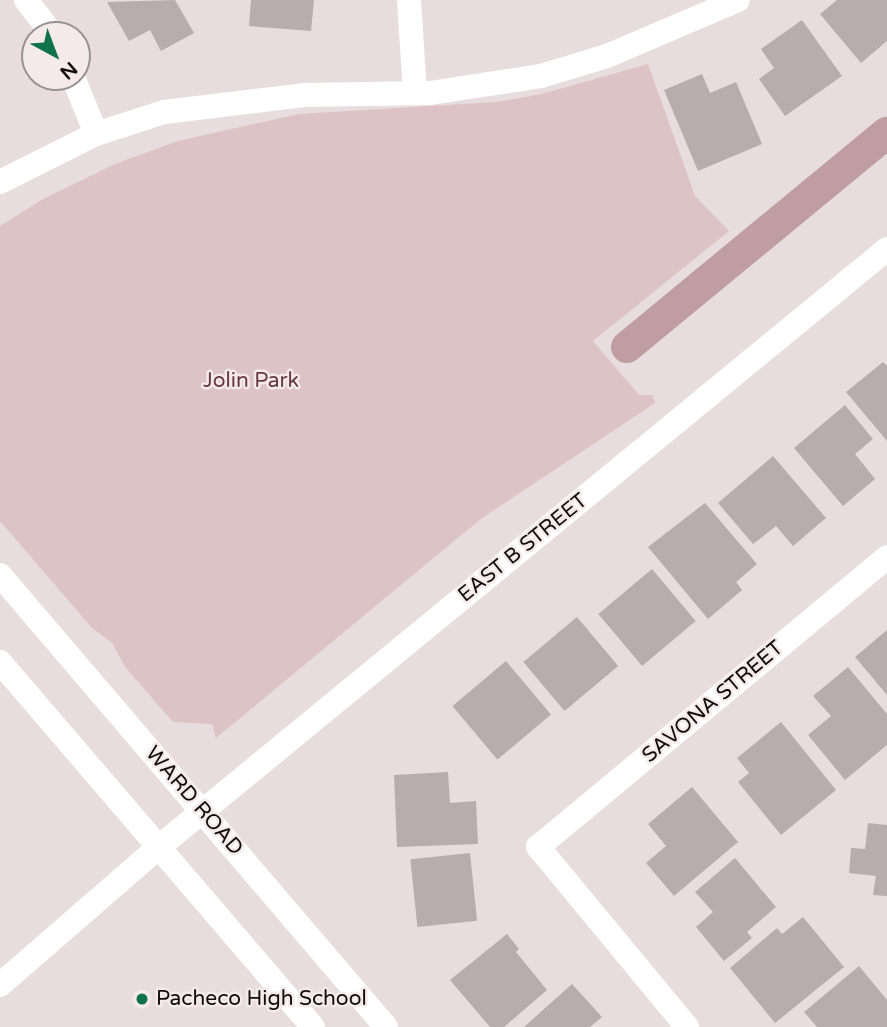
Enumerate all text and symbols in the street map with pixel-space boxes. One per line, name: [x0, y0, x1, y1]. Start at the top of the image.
north arrow: [21, 21, 91, 91]
text: N: [55, 57, 81, 84]
park label: Jolin Park: [203, 368, 299, 394]
street label: EAST B STREET: [453, 488, 593, 608]
street label: SAVONA STREET: [637, 636, 789, 768]
street label: WARD ROAD: [140, 741, 248, 861]
place label: Pacheco High School: [156, 986, 367, 1012]
marker: Pacheco High School: [134, 991, 150, 1007]

